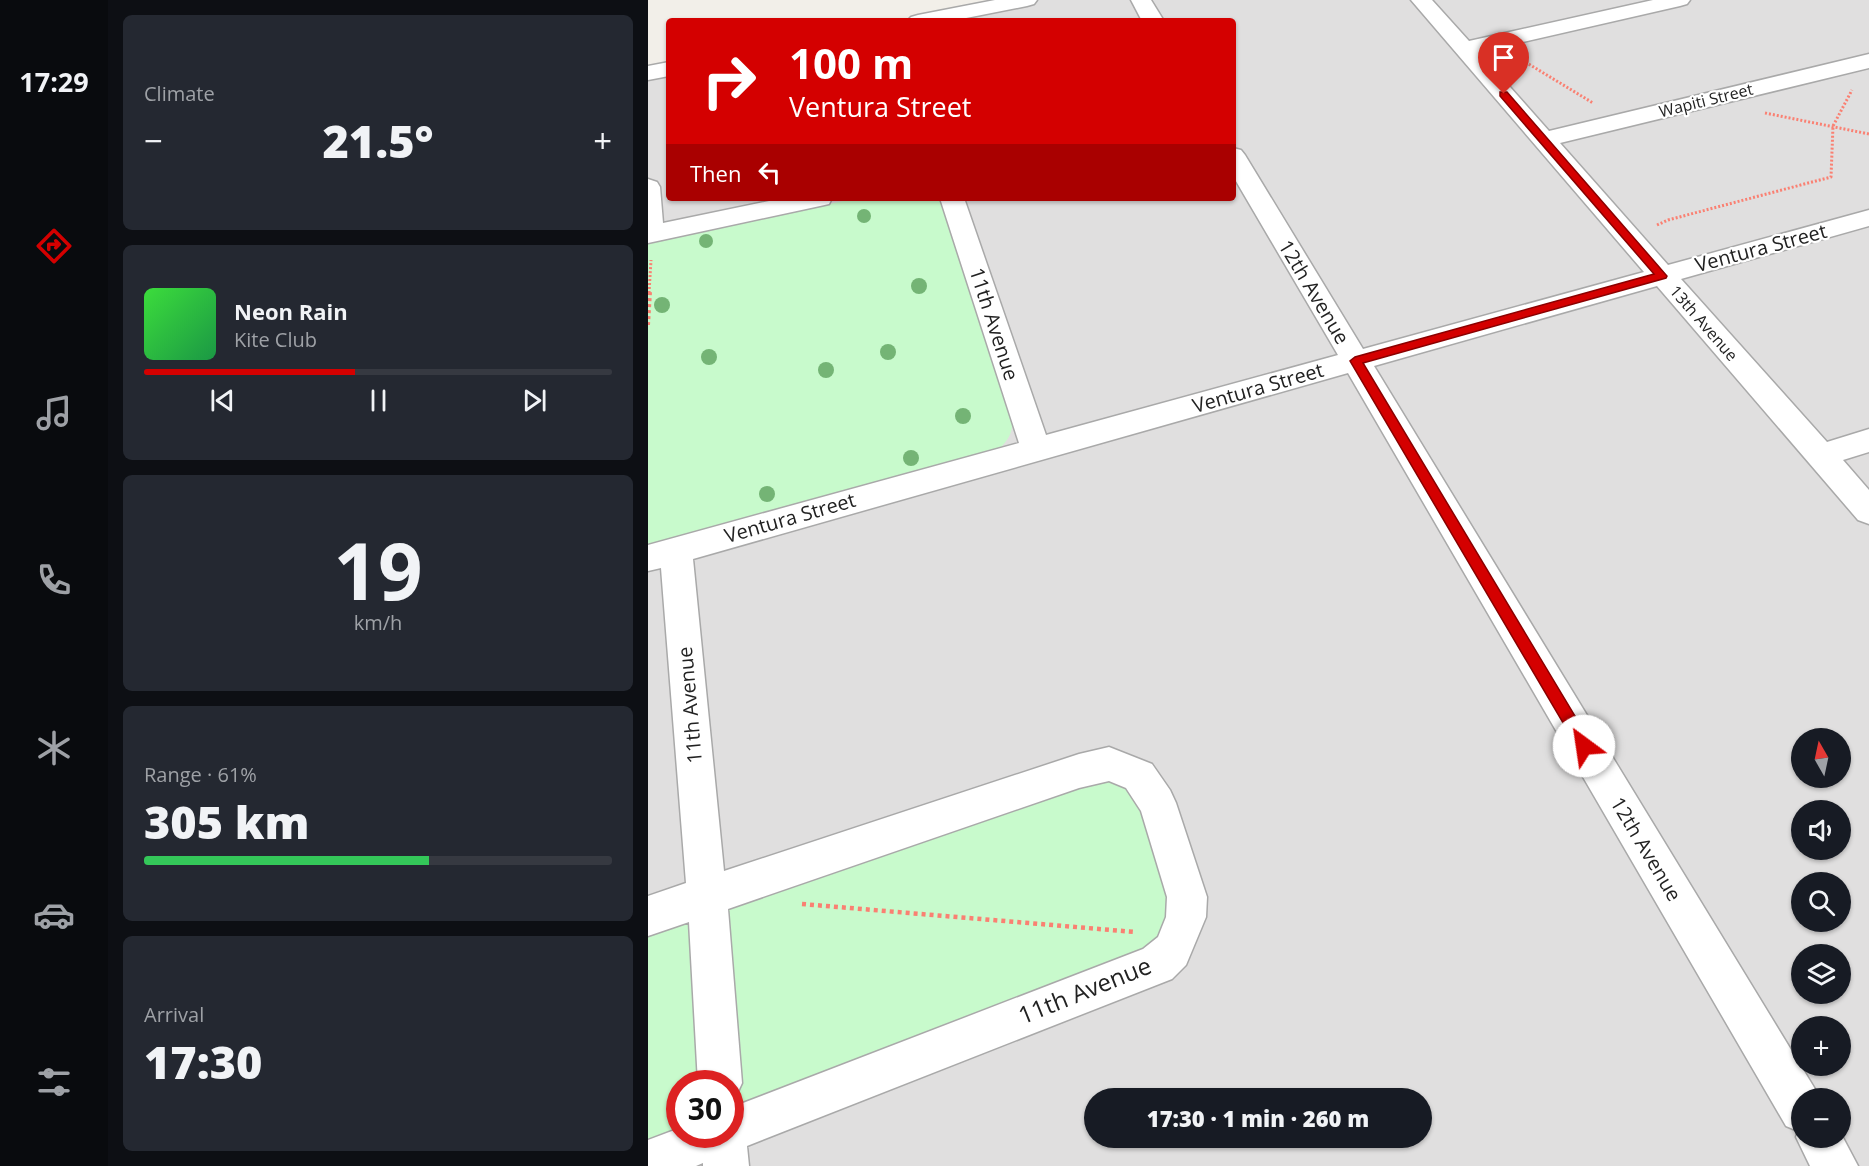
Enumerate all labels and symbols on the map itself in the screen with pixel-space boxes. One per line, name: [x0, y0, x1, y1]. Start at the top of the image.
pin: [1478, 32, 1529, 94]
street label: Wapiti Street: [1657, 78, 1756, 122]
street label: Ventura Street: [1692, 217, 1830, 278]
street label: 12th Avenue: [1273, 235, 1356, 349]
street label: 11th Avenue: [964, 264, 1025, 384]
street label: 13th Avenue: [1665, 280, 1743, 366]
street label: Ventura Street: [1189, 356, 1327, 419]
street label: Ventura Street: [721, 486, 859, 549]
street label: 11th Avenue: [671, 646, 708, 765]
position arrow: [1552, 714, 1616, 778]
north arrow: [1791, 728, 1851, 788]
street label: 12th Avenue: [1605, 792, 1688, 906]
street label: 11th Avenue: [1013, 948, 1156, 1031]
speed limit sign: 30: [666, 1070, 744, 1148]

